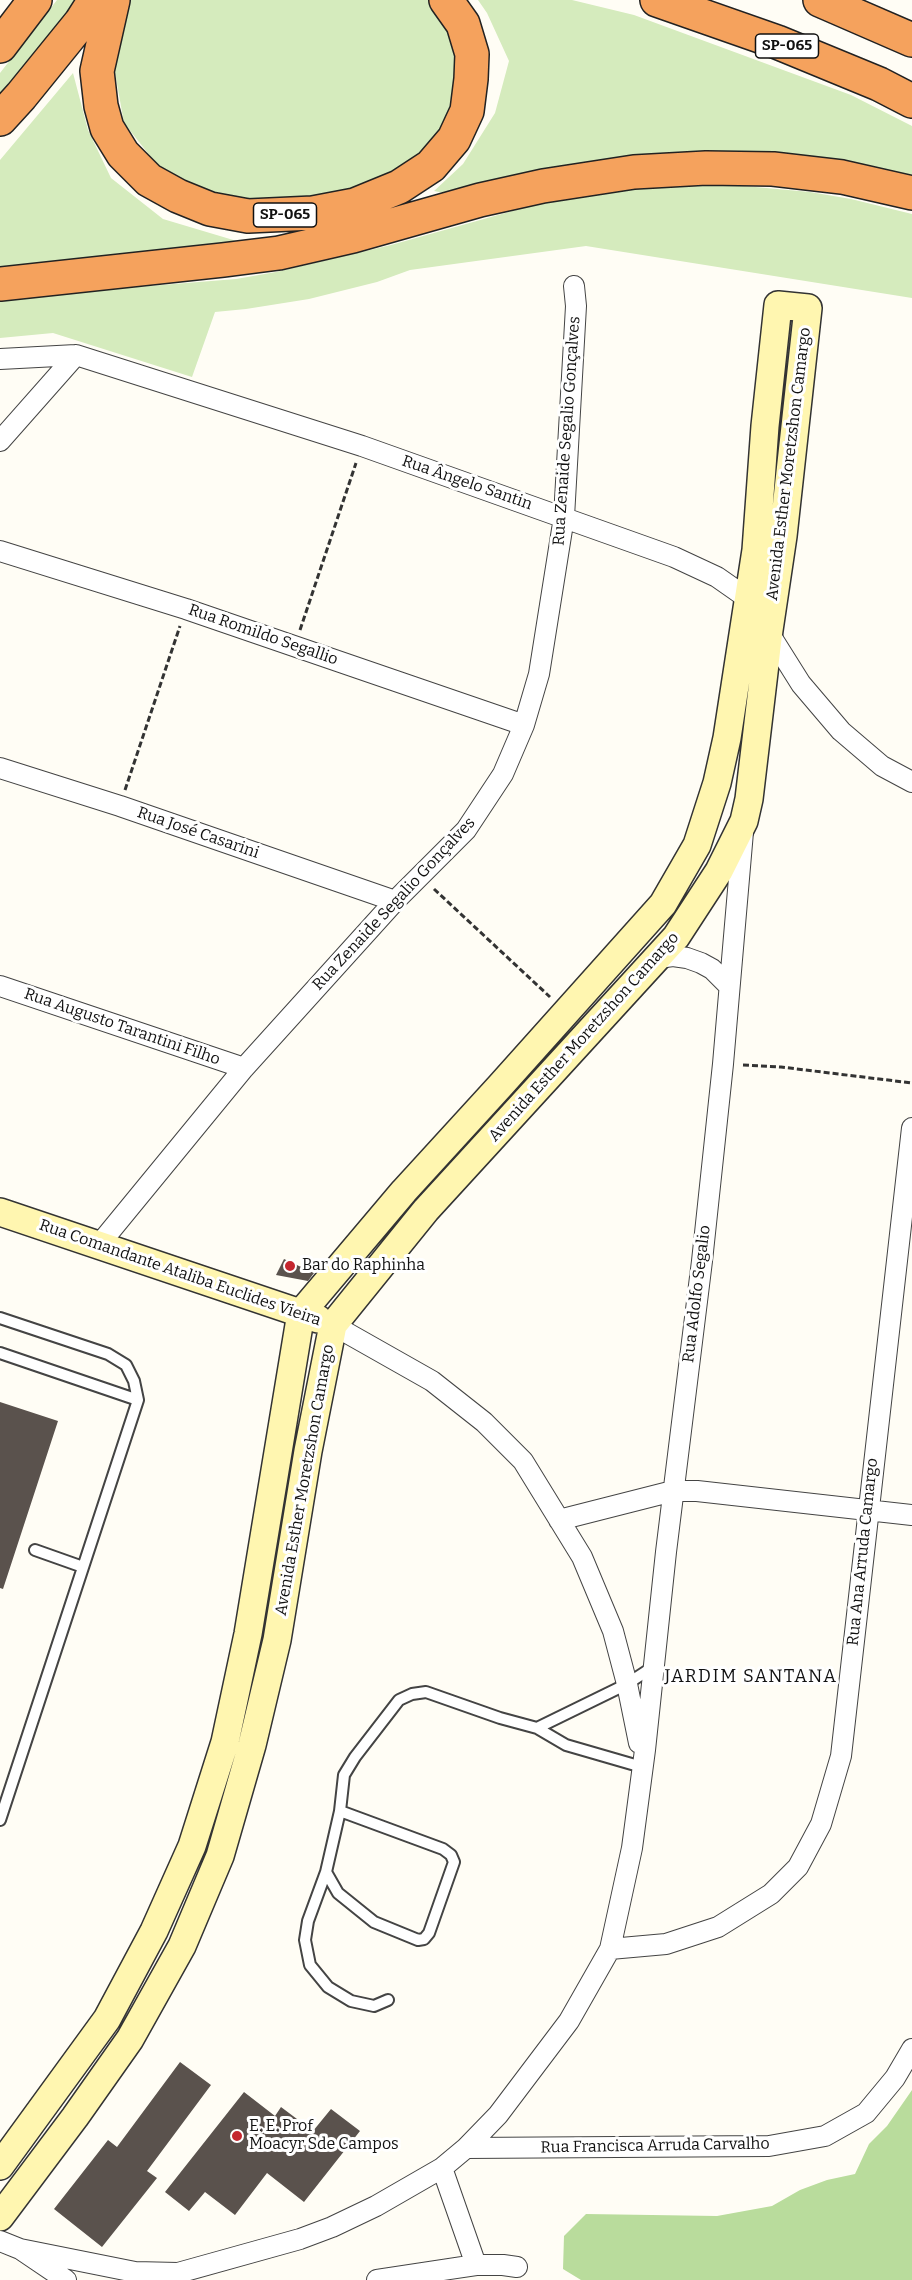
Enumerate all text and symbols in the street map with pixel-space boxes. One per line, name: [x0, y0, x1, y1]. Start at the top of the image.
road number: SP-065: [756, 34, 818, 58]
road number: SP-065: [254, 203, 316, 227]
street label: Rua Zenaide Segalio Gonçalves: [549, 316, 585, 546]
street label: Avenida Esther Moretzshon Camargo: [763, 326, 815, 602]
street label: Rua Ângelo Santin: [399, 452, 535, 514]
street label: Rua Romildo Segallio: [186, 600, 340, 670]
street label: Rua José Casarini: [135, 803, 261, 863]
street label: Rua Zenaide Segalio Gonçalves: [309, 813, 479, 995]
street label: Avenida Esther Moretzshon Camargo: [485, 928, 683, 1146]
street label: Rua Augusto Tarantini Filho: [21, 984, 223, 1070]
street label: Rua Comandante Ataliba Euclides Vieira: [37, 1216, 323, 1330]
street label: Rua Adolfo Segalio: [679, 1224, 715, 1364]
place label: Bar do Raphinha: [302, 1256, 425, 1276]
marker: Bar do Raphinha: [283, 1259, 297, 1273]
street label: Avenida Esther Moretzshon Camargo: [272, 1343, 338, 1617]
street label: Rua Ana Arruda Camargo: [844, 1457, 882, 1647]
district label: JARDIM SANTANA: [665, 1666, 837, 1688]
place label: E. E. Prof Moacyr Sde Campos: [249, 2117, 399, 2155]
marker: E. E. Prof Moacyr Sde Campos: [230, 2129, 244, 2143]
street label: Rua Francisca Arruda Carvalho: [540, 2134, 770, 2158]

